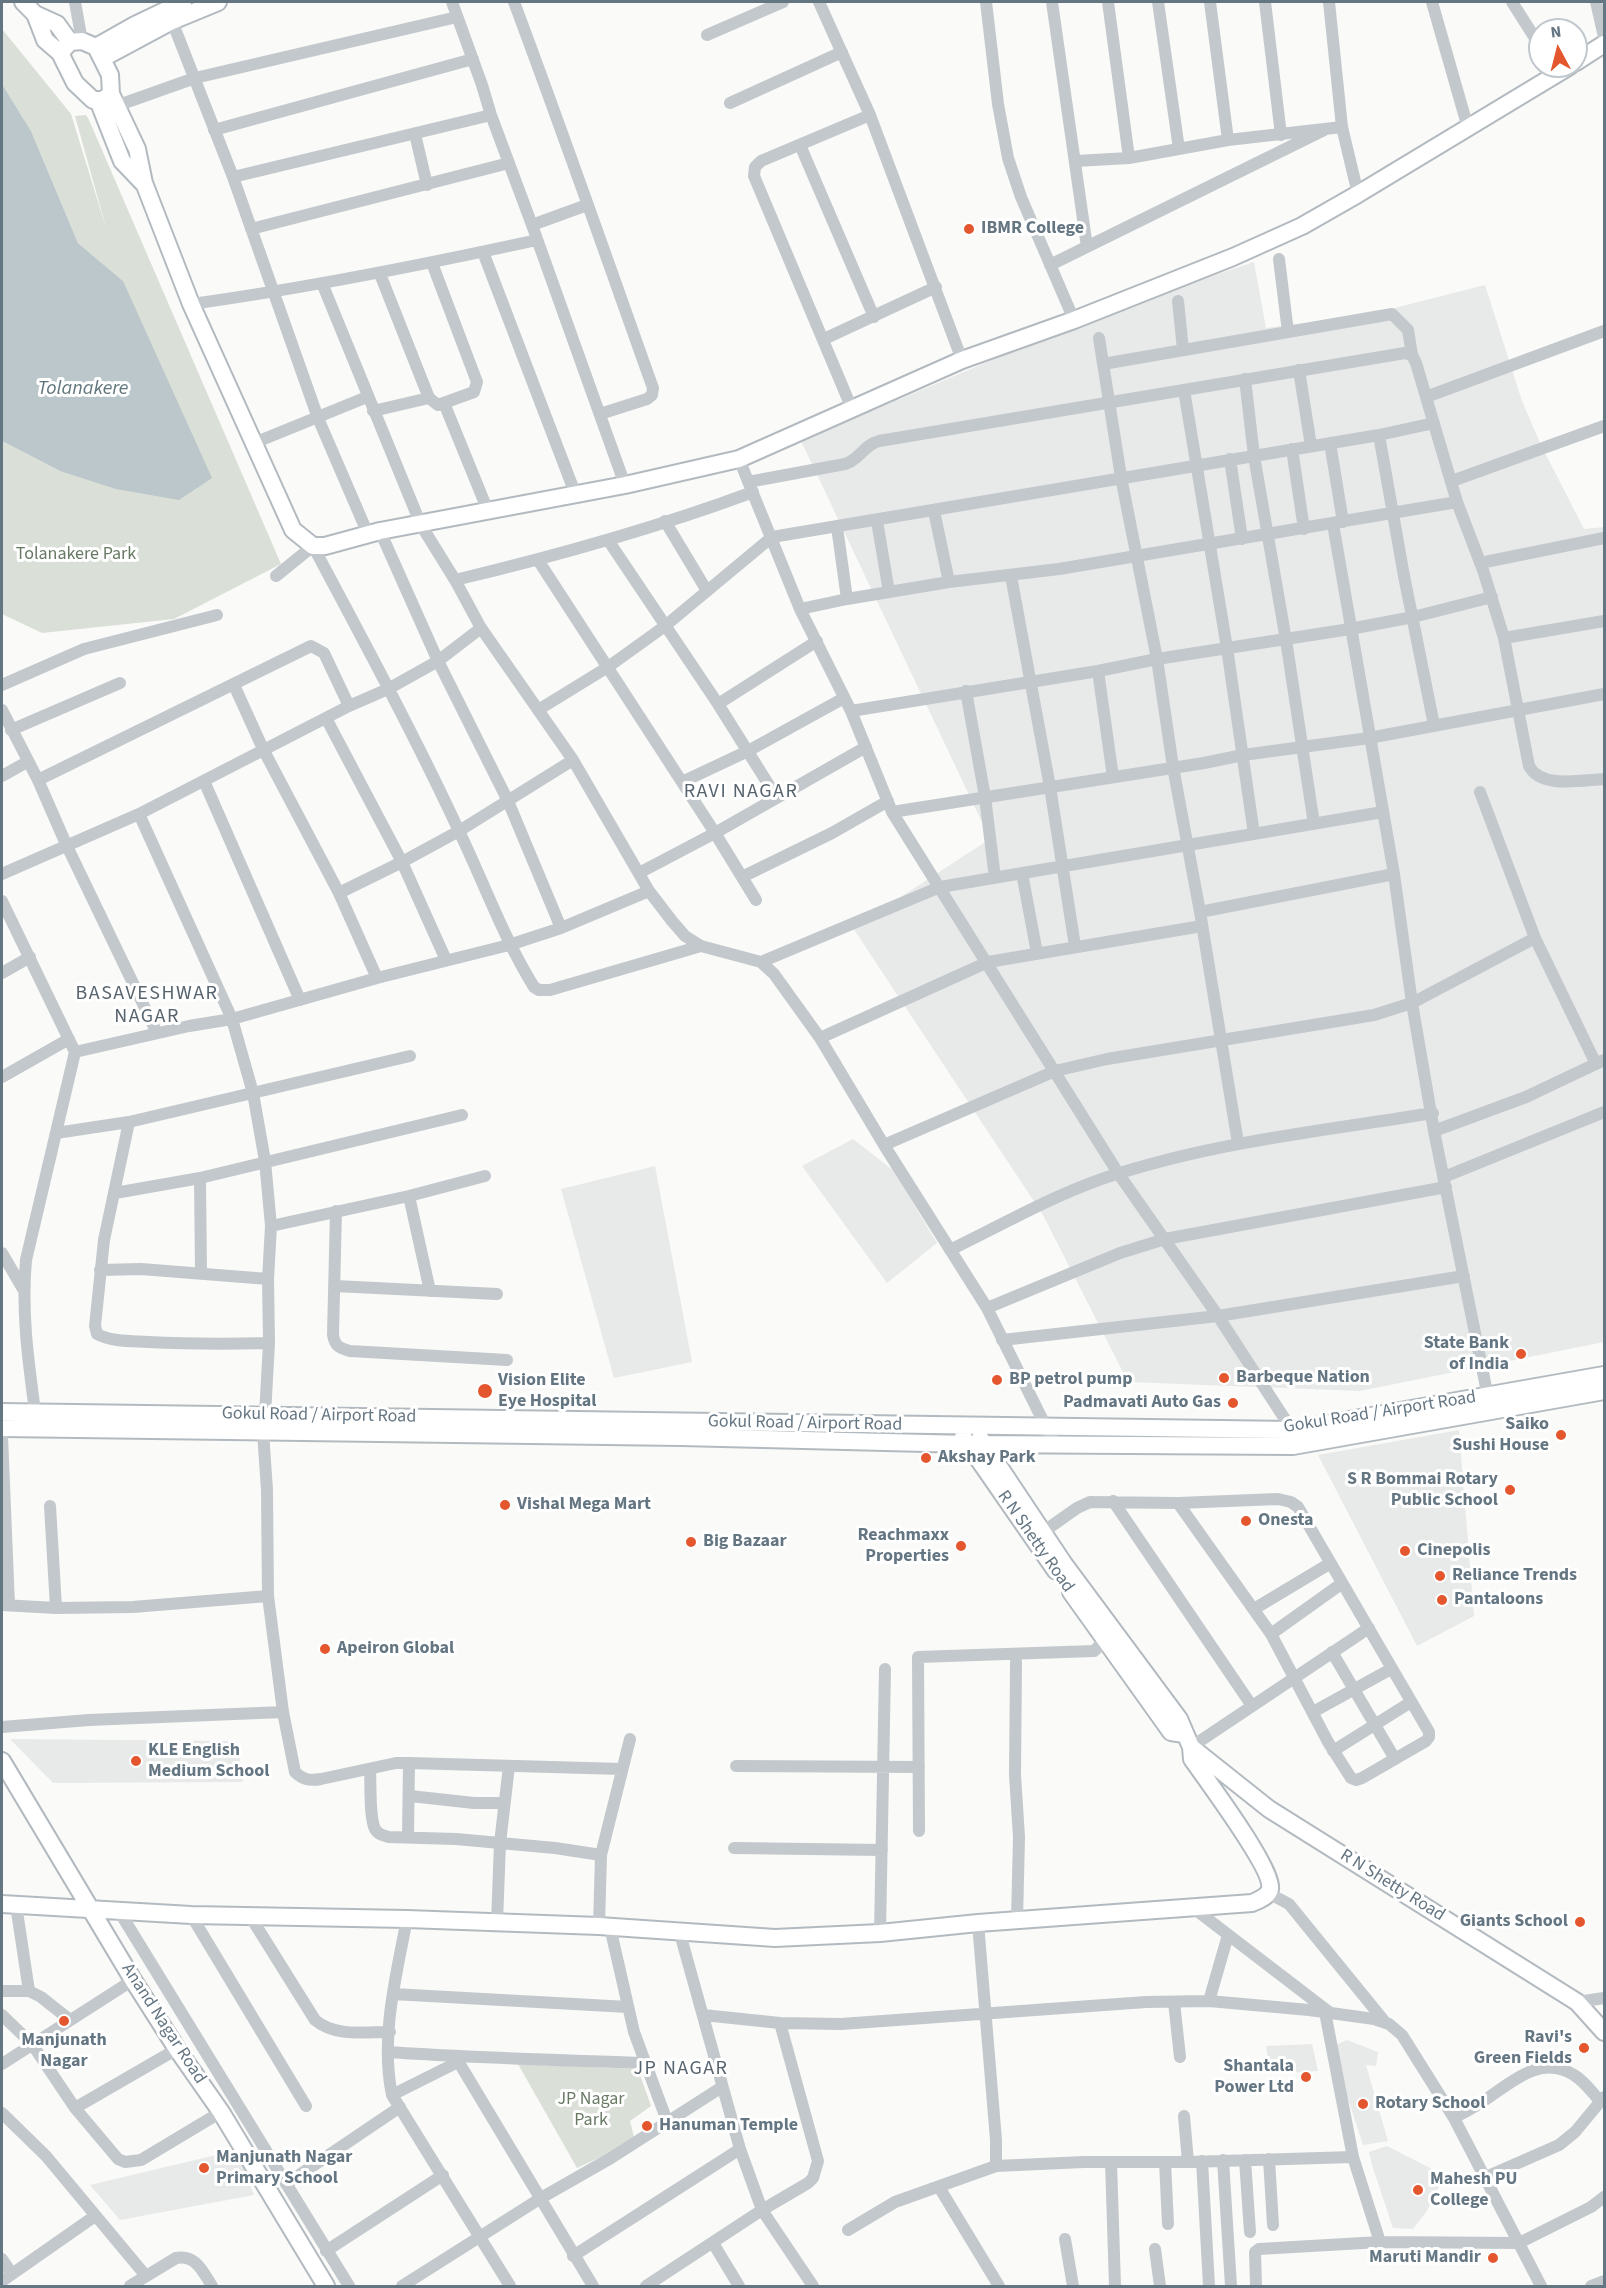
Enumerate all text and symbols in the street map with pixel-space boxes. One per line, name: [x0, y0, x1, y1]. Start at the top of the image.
north arrow: [1528, 18, 1588, 78]
text: N: [1549, 21, 1563, 44]
place label: IBMR College: [981, 218, 1084, 240]
marker: IBMR College: [962, 222, 976, 236]
water label: Tolanakere: [38, 378, 128, 402]
park label: Tolanakere Park: [16, 544, 136, 566]
district label: RAVI NAGAR: [684, 781, 798, 805]
district label: BASAVESHWAR NAGAR: [76, 983, 218, 1030]
place label: State Bank of India: [1424, 1333, 1509, 1376]
marker: State Bank of India: [1514, 1347, 1528, 1361]
place label: Barbeque Nation: [1236, 1367, 1370, 1389]
place label: BP petrol pump: [1009, 1369, 1133, 1391]
place label: Vision Elite Eye Hospital: [498, 1370, 596, 1412]
marker: Barbeque Nation: [1217, 1371, 1231, 1385]
marker: BP petrol pump: [990, 1373, 1004, 1387]
marker: Vision Elite Eye Hospital: [476, 1382, 494, 1400]
street label: Gokul Road / Airport Road: [1282, 1387, 1478, 1439]
place label: Padmavati Auto Gas: [1063, 1392, 1221, 1414]
marker: Padmavati Auto Gas: [1226, 1396, 1240, 1410]
street label: Gokul Road / Airport Road: [222, 1404, 416, 1428]
street label: Gokul Road / Airport Road: [708, 1412, 902, 1436]
place label: Saiko Sushi House: [1452, 1414, 1549, 1456]
marker: Saiko Sushi House: [1554, 1428, 1568, 1442]
place label: Akshay Park: [938, 1447, 1036, 1469]
marker: Akshay Park: [919, 1451, 933, 1465]
place label: S R Bommai Rotary Public School: [1347, 1469, 1498, 1512]
marker: S R Bommai Rotary Public School: [1503, 1483, 1517, 1497]
street label: R N Shetty Road: [992, 1487, 1078, 1597]
place label: Vishal Mega Mart: [517, 1494, 651, 1516]
marker: Vishal Mega Mart: [498, 1498, 512, 1512]
place label: Onesta: [1258, 1510, 1314, 1532]
marker: Onesta: [1239, 1514, 1253, 1528]
place label: Reachmaxx Properties: [857, 1525, 949, 1568]
place label: Big Bazaar: [703, 1531, 787, 1553]
marker: Big Bazaar: [684, 1535, 698, 1549]
marker: Reachmaxx Properties: [954, 1539, 968, 1553]
place label: Cinepolis: [1417, 1540, 1490, 1562]
marker: Cinepolis: [1398, 1544, 1412, 1558]
place label: Reliance Trends: [1452, 1565, 1577, 1587]
marker: Reliance Trends: [1433, 1569, 1447, 1583]
place label: Pantaloons: [1454, 1589, 1543, 1611]
marker: Pantaloons: [1435, 1593, 1449, 1607]
place label: Apeiron Global: [337, 1638, 454, 1660]
marker: Apeiron Global: [318, 1642, 332, 1656]
place label: KLE English Medium School: [148, 1740, 269, 1782]
marker: KLE English Medium School: [129, 1754, 143, 1768]
street label: R N Shetty Road: [1336, 1845, 1448, 1927]
place label: Giants School: [1460, 1911, 1568, 1933]
marker: Giants School: [1573, 1915, 1587, 1929]
street label: Anand Nagar Road: [116, 1960, 210, 2088]
marker: Manjunath Nagar: [57, 2014, 71, 2028]
place label: Ravi's Green Fields: [1474, 2027, 1572, 2070]
place label: Manjunath Nagar: [21, 2030, 107, 2072]
marker: Ravi's Green Fields: [1577, 2041, 1591, 2055]
place label: Shantala Power Ltd: [1214, 2056, 1294, 2098]
district label: JP NAGAR: [633, 2058, 729, 2082]
marker: Shantala Power Ltd: [1299, 2070, 1313, 2084]
park label: JP Nagar Park: [557, 2089, 625, 2132]
place label: Rotary School: [1375, 2093, 1485, 2115]
marker: Rotary School: [1356, 2097, 1370, 2111]
place label: Hanuman Temple: [659, 2115, 798, 2137]
marker: Hanuman Temple: [640, 2119, 654, 2133]
place label: Manjunath Nagar Primary School: [216, 2147, 352, 2190]
marker: Manjunath Nagar Primary School: [197, 2161, 211, 2175]
place label: Mahesh PU College: [1430, 2169, 1517, 2212]
marker: Mahesh PU College: [1411, 2183, 1425, 2197]
place label: Maruti Mandir: [1369, 2247, 1481, 2269]
marker: Maruti Mandir: [1486, 2251, 1500, 2265]

